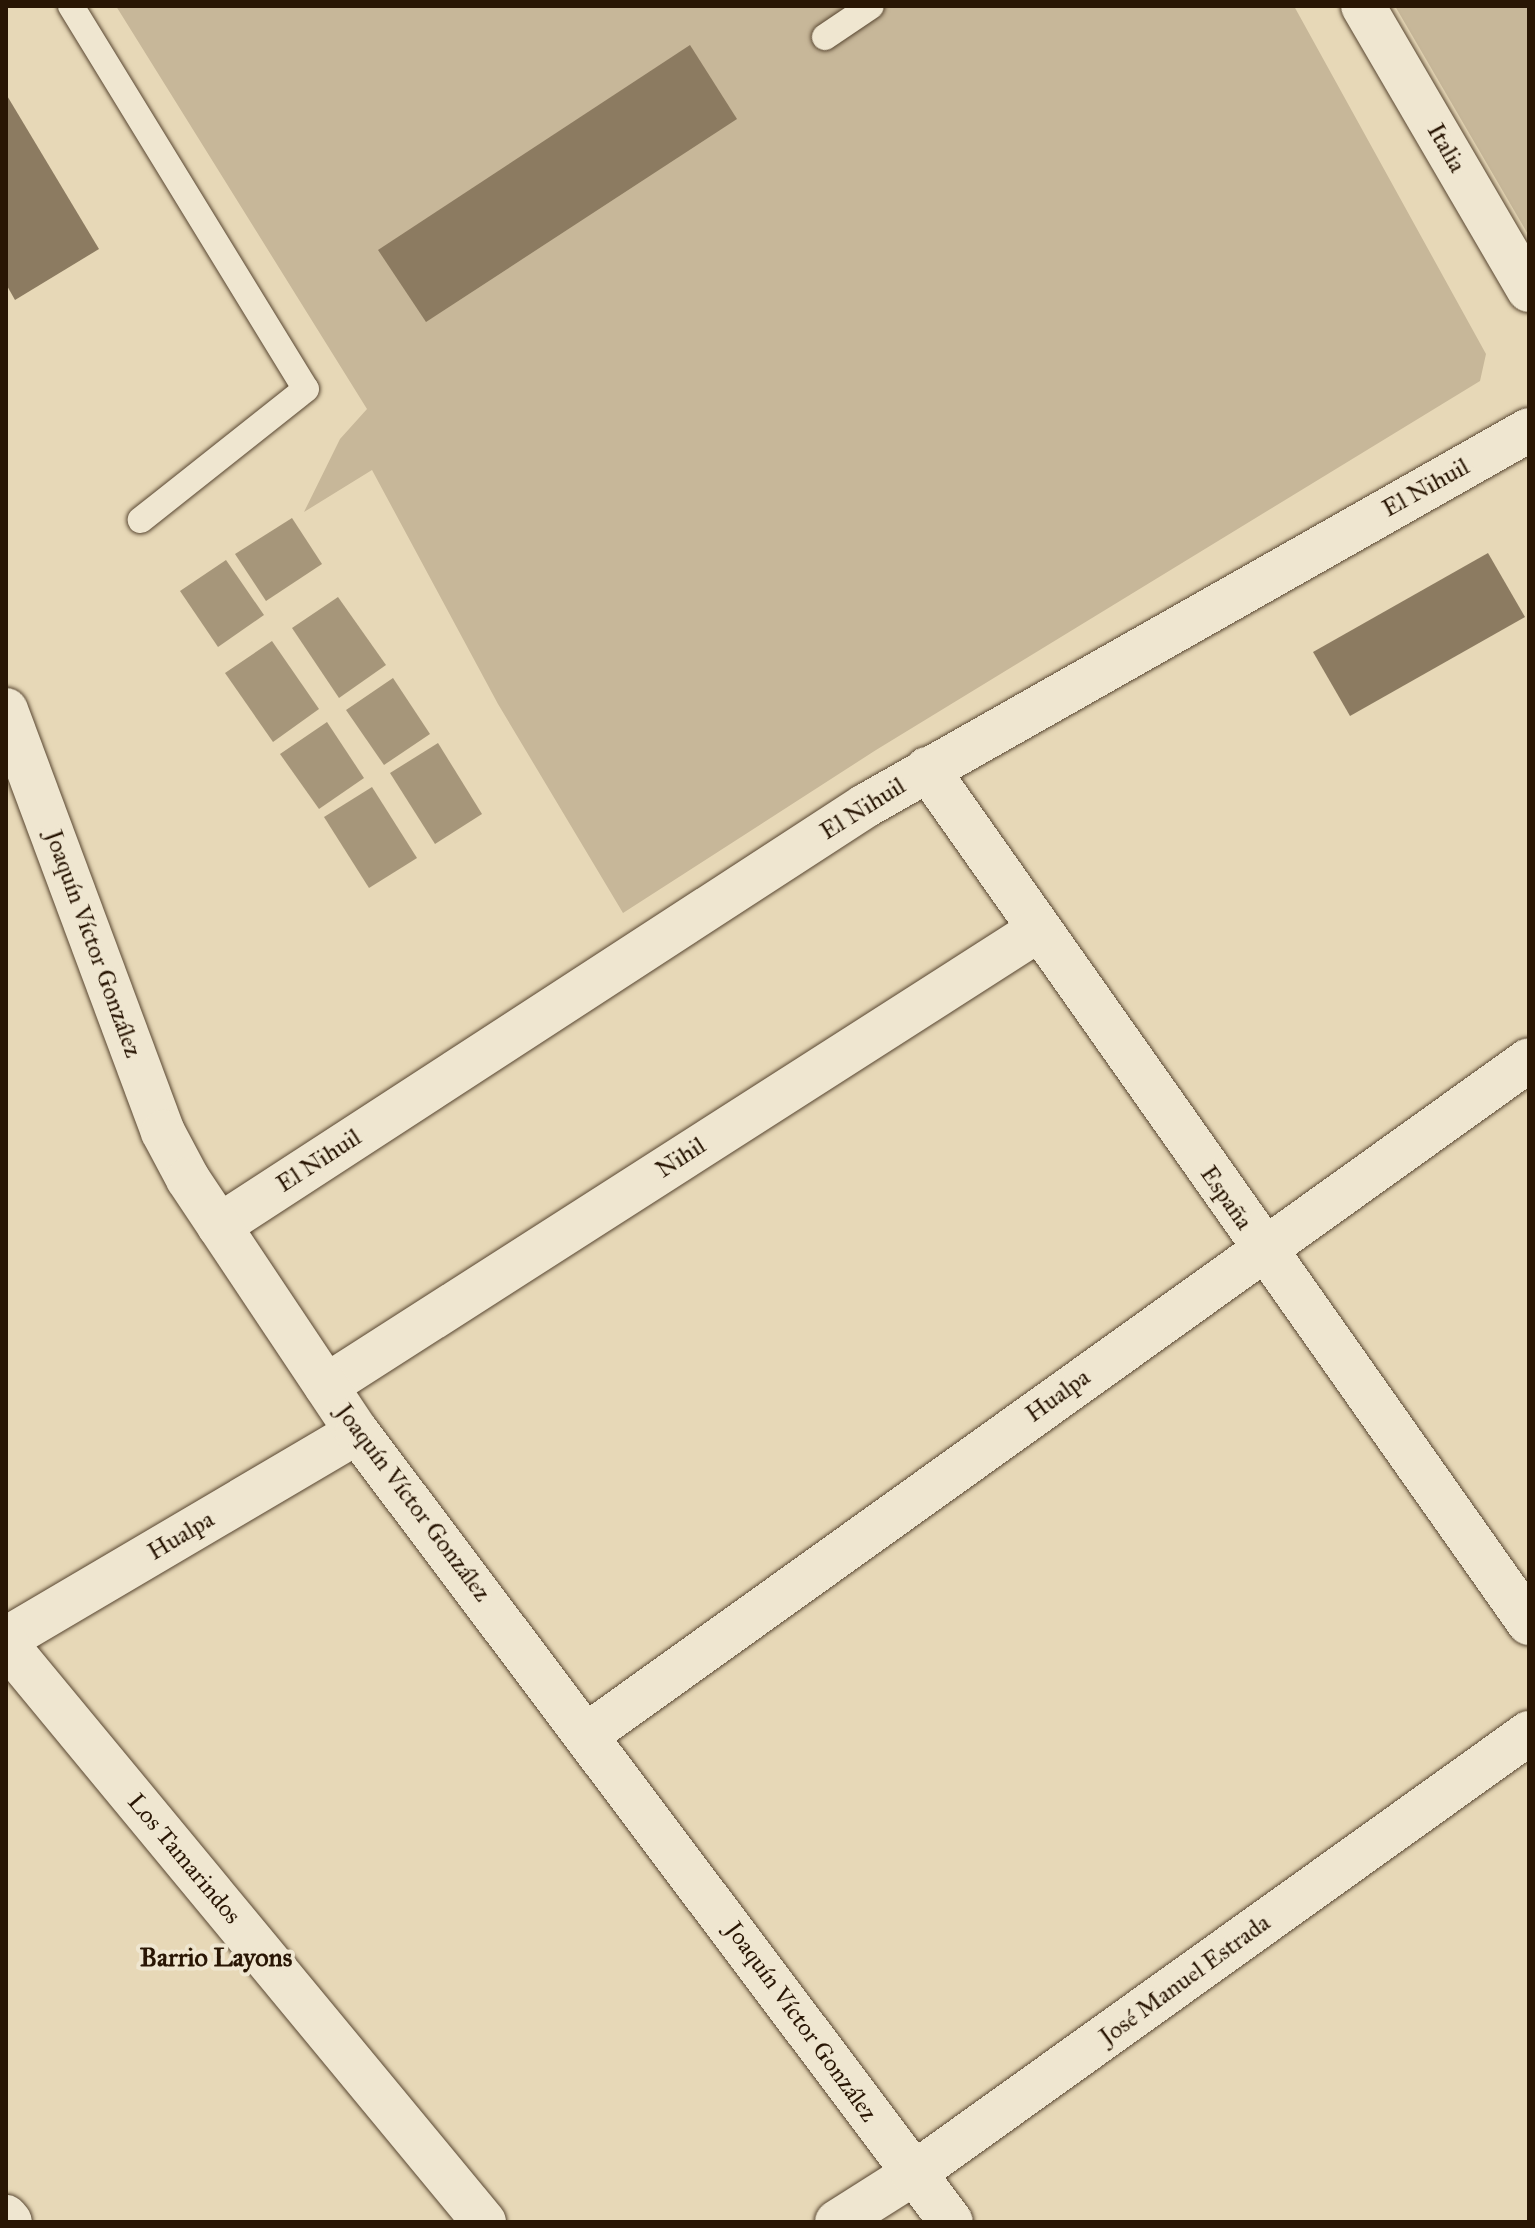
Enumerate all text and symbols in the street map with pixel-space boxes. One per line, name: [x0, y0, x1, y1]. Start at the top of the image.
street label: Italia: [1421, 118, 1471, 178]
street label: El Nihuil: [1378, 452, 1474, 524]
street label: El Nihuil: [815, 772, 911, 846]
street label: Joaquín Víctor González: [38, 826, 148, 1062]
street label: El Nihuil: [271, 1123, 367, 1199]
street label: Nihil: [651, 1131, 711, 1185]
street label: España: [1194, 1161, 1258, 1235]
street label: Hualpa: [1020, 1363, 1096, 1429]
street label: Joaquín Víctor González: [329, 1399, 497, 1607]
street label: Hualpa: [143, 1505, 219, 1567]
street label: Los Tamarindos: [121, 1788, 247, 1930]
street label: José Manuel Estrada: [1094, 1909, 1276, 2051]
street label: Joaquín Víctor González: [719, 1917, 883, 2127]
district label: Barrio Layons: [140, 1942, 292, 1974]

